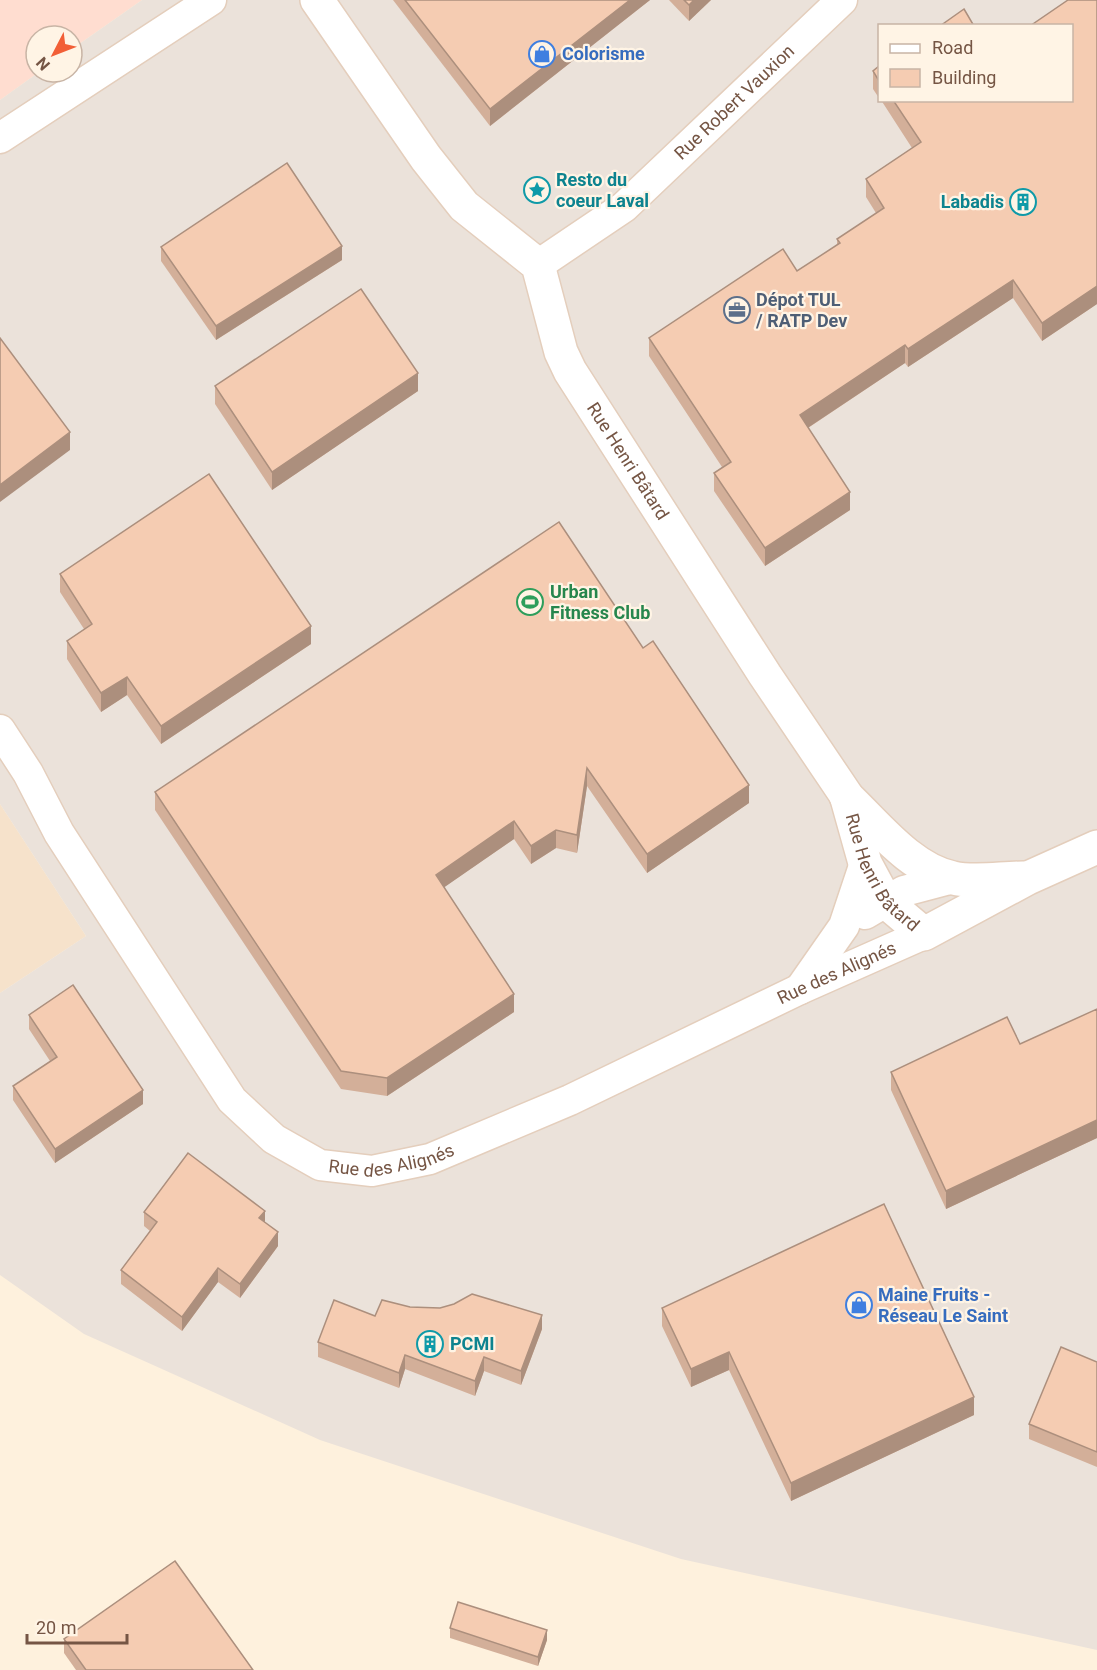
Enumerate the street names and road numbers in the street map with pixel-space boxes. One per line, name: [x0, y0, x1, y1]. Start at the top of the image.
street label: Rue Robert Vauxion: [670, 40, 798, 164]
street label: Rue Henri Bâtard: [583, 398, 674, 523]
street label: Rue Henri Bâtard: [842, 811, 924, 935]
street label: Rue des Alignés: [774, 937, 899, 1008]
street label: Rue des Alignés: [328, 1139, 457, 1181]

